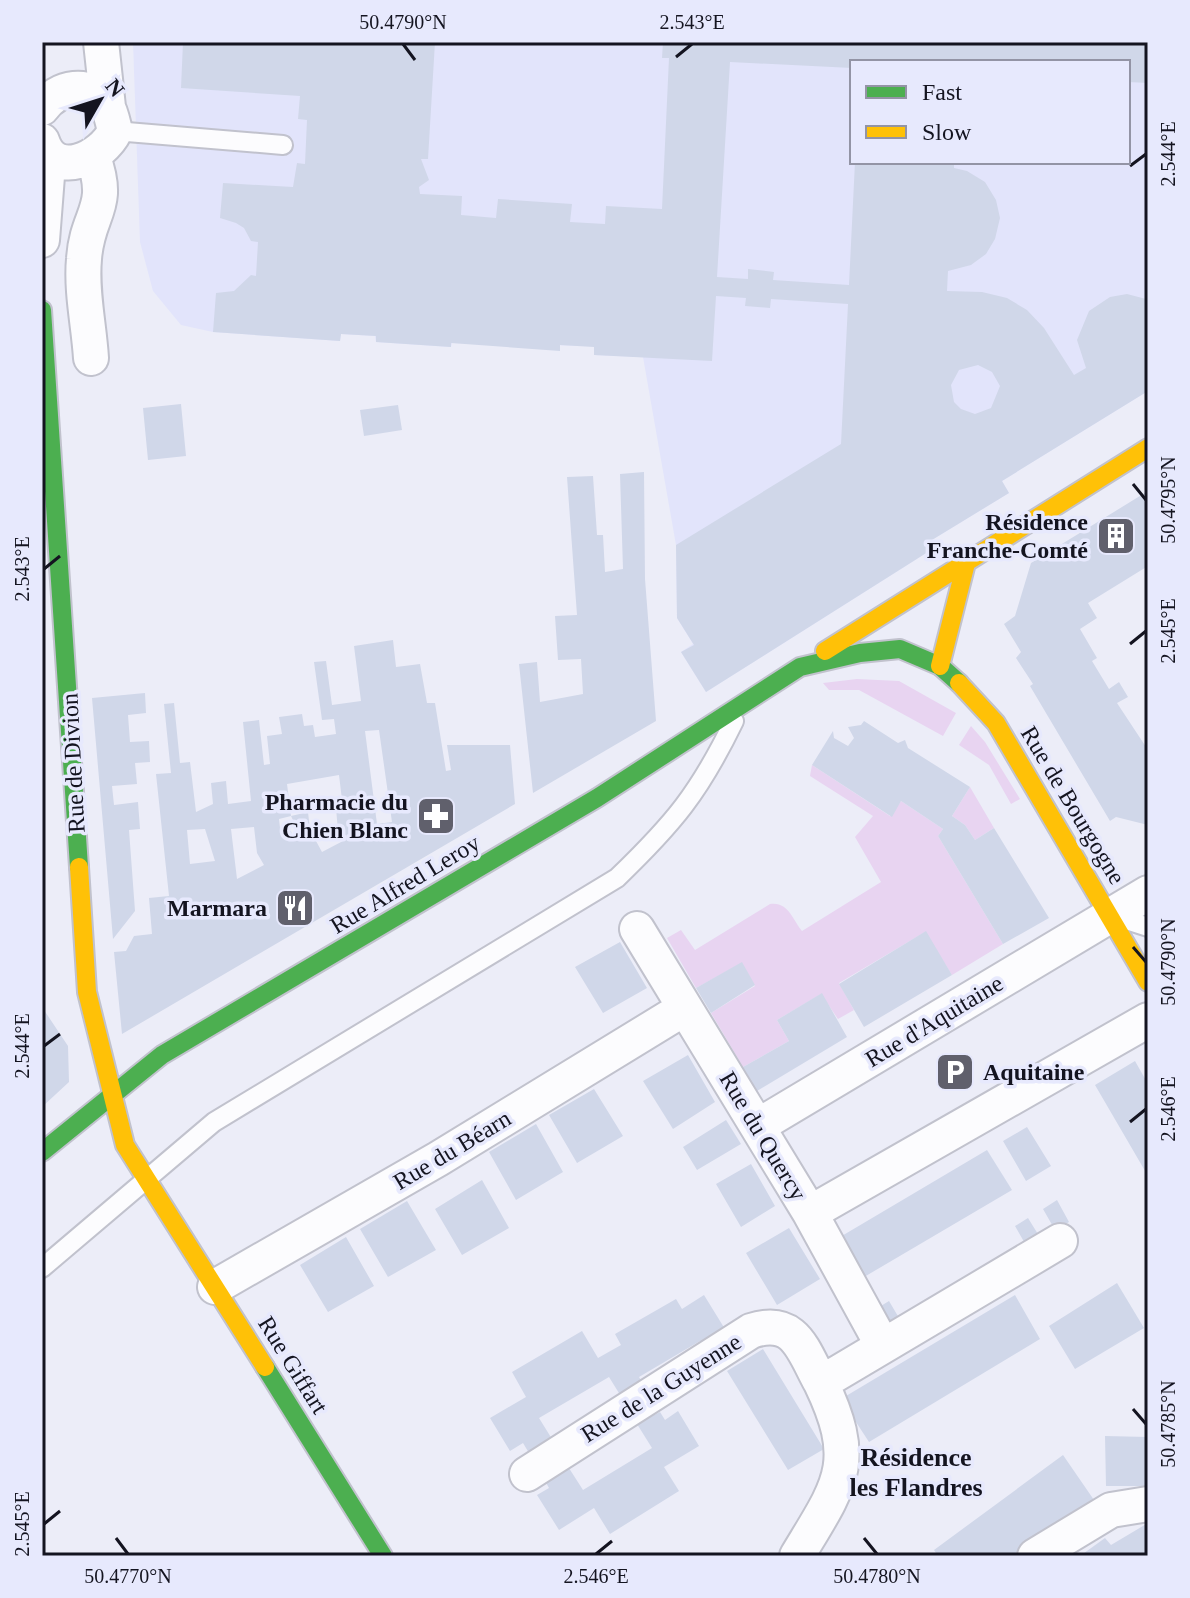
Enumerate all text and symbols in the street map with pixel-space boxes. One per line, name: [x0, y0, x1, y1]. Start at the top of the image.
text: 50.4790°N: [359, 11, 447, 33]
text: 2.543°E: [659, 11, 725, 33]
north arrow: [60, 60, 140, 140]
legend: [850, 60, 1130, 164]
text: N: [100, 74, 130, 102]
text: Fast: [922, 79, 962, 105]
text: Slow: [922, 119, 972, 145]
text: 2.544°E: [1157, 121, 1179, 187]
text: 50.4795°N: [1157, 456, 1179, 544]
place label: Résidence Franche-Comté: [927, 509, 1088, 563]
building icon: Résidence Franche-Comté: [1095, 515, 1137, 557]
text: 2.543°E: [11, 536, 33, 602]
text: 2.545°E: [1157, 598, 1179, 664]
street label: Rue de Divion: [56, 692, 90, 834]
street label: Rue de Bourgogne: [1016, 721, 1130, 889]
place label: Pharmacie du Chien Blanc: [265, 789, 408, 843]
pharmacy icon: Pharmacie du Chien Blanc: [415, 795, 457, 837]
street label: Rue Alfred Leroy: [326, 829, 484, 939]
restaurant icon: Marmara: [274, 887, 316, 929]
place label: Marmara: [167, 895, 267, 921]
text: 50.4790°N: [1157, 918, 1179, 1006]
street label: Rue d'Aquitaine: [861, 970, 1007, 1072]
text: 2.544°E: [11, 1013, 33, 1079]
parking icon: Aquitaine: [934, 1051, 976, 1093]
place label: Aquitaine: [983, 1059, 1085, 1085]
street label: Rue du Quercy: [714, 1067, 812, 1205]
text: 2.546°E: [1157, 1076, 1179, 1142]
street label: Rue du Béarn: [389, 1105, 515, 1195]
street label: Rue Giffart: [253, 1312, 333, 1419]
street label: Rue de la Guyenne: [576, 1328, 746, 1448]
text: 50.4785°N: [1157, 1380, 1179, 1468]
district label: Résidence les Flandres: [849, 1443, 983, 1502]
text: 2.545°E: [11, 1491, 33, 1557]
text: 50.4770°N: [84, 1565, 172, 1587]
text: 2.546°E: [563, 1565, 629, 1587]
text: 50.4780°N: [833, 1565, 921, 1587]

